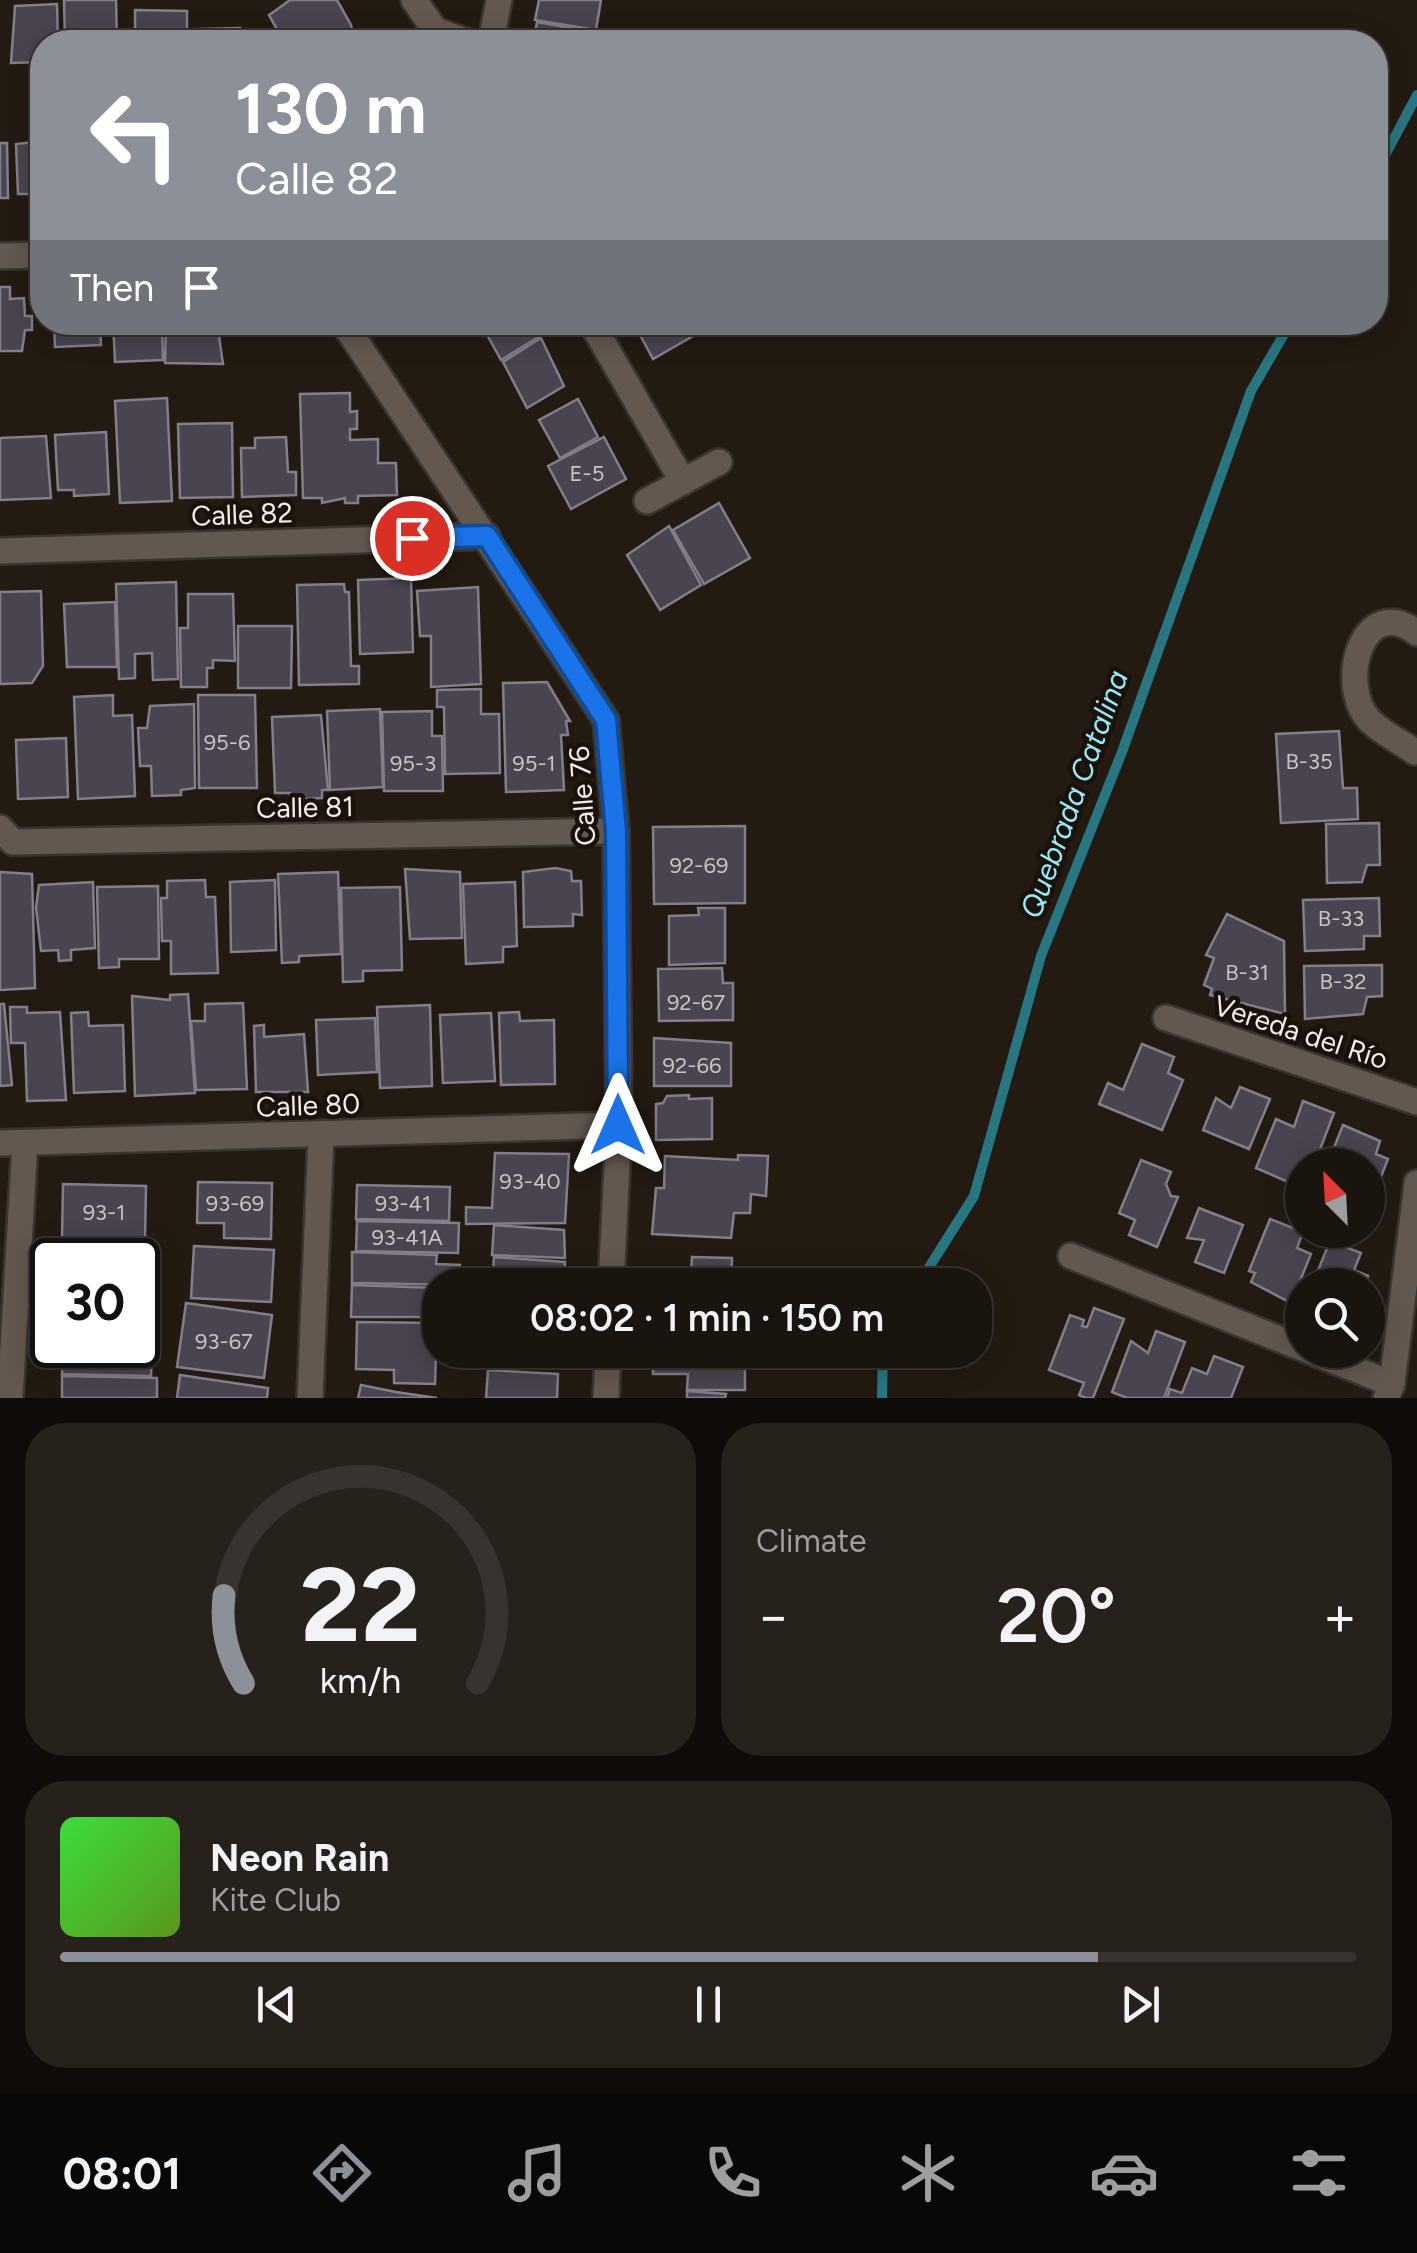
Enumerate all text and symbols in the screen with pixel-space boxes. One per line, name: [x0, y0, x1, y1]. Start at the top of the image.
text: 130 m: [235, 66, 427, 151]
icon: left: [70, 70, 200, 200]
text: Calle 82: [235, 151, 399, 205]
icon: arrive: [174, 260, 229, 315]
text: Then: [70, 265, 154, 311]
house number: E-5: [570, 460, 604, 487]
street label: Calle 82: [191, 495, 293, 533]
pin: [370, 496, 455, 581]
icon: arrive: [385, 511, 440, 566]
water label: Quebrada Catalina: [1012, 665, 1136, 923]
house number: 95-6: [204, 729, 250, 756]
street label: Calle 76: [562, 745, 602, 847]
house number: B-35: [1285, 748, 1333, 775]
house number: 95-3: [390, 750, 436, 777]
house number: 95-1: [512, 750, 556, 777]
street label: Calle 81: [256, 789, 354, 825]
house number: 92-69: [670, 852, 728, 879]
house number: B-33: [1318, 905, 1364, 932]
house number: B-31: [1225, 959, 1269, 986]
house number: B-32: [1320, 968, 1366, 995]
street label: Vereda del Río: [1210, 988, 1392, 1076]
house number: 92-67: [667, 989, 725, 1016]
house number: 92-66: [663, 1052, 721, 1079]
position arrow: [566, 1073, 670, 1177]
street label: Calle 80: [255, 1086, 361, 1124]
north arrow: [1285, 1148, 1385, 1248]
map controls: [1285, 1148, 1385, 1368]
house number: 93-40: [499, 1168, 561, 1195]
house number: 93-69: [206, 1190, 264, 1217]
house number: 93-41: [375, 1190, 431, 1217]
house number: 93-1: [83, 1199, 125, 1226]
house number: 93-41A: [371, 1224, 443, 1251]
speed limit sign: 30: [30, 1238, 160, 1368]
button: search: [1285, 1268, 1385, 1368]
text: 08:02 · 1 min · 150 m: [530, 1295, 884, 1341]
house number: 93-67: [195, 1328, 253, 1355]
text: Climate: [756, 1522, 867, 1560]
text: 22: [300, 1542, 421, 1667]
text: 20°: [997, 1571, 1116, 1661]
text: −: [756, 1583, 790, 1649]
text: +: [1323, 1583, 1357, 1649]
text: km/h: [320, 1659, 401, 1702]
text: Neon Rain: [210, 1835, 389, 1881]
text: Kite Club: [210, 1881, 341, 1919]
icon: previous: [249, 1977, 304, 2032]
icon: pause: [681, 1977, 736, 2032]
icon: next: [1113, 1977, 1168, 2032]
icon: directions: [307, 2138, 377, 2208]
icon: music: [502, 2138, 572, 2208]
icon: phone: [698, 2138, 768, 2208]
icon: climate: [893, 2138, 963, 2208]
icon: car: [1089, 2138, 1159, 2208]
icon: filters: [1284, 2138, 1354, 2208]
text: 08:01: [63, 2146, 181, 2200]

